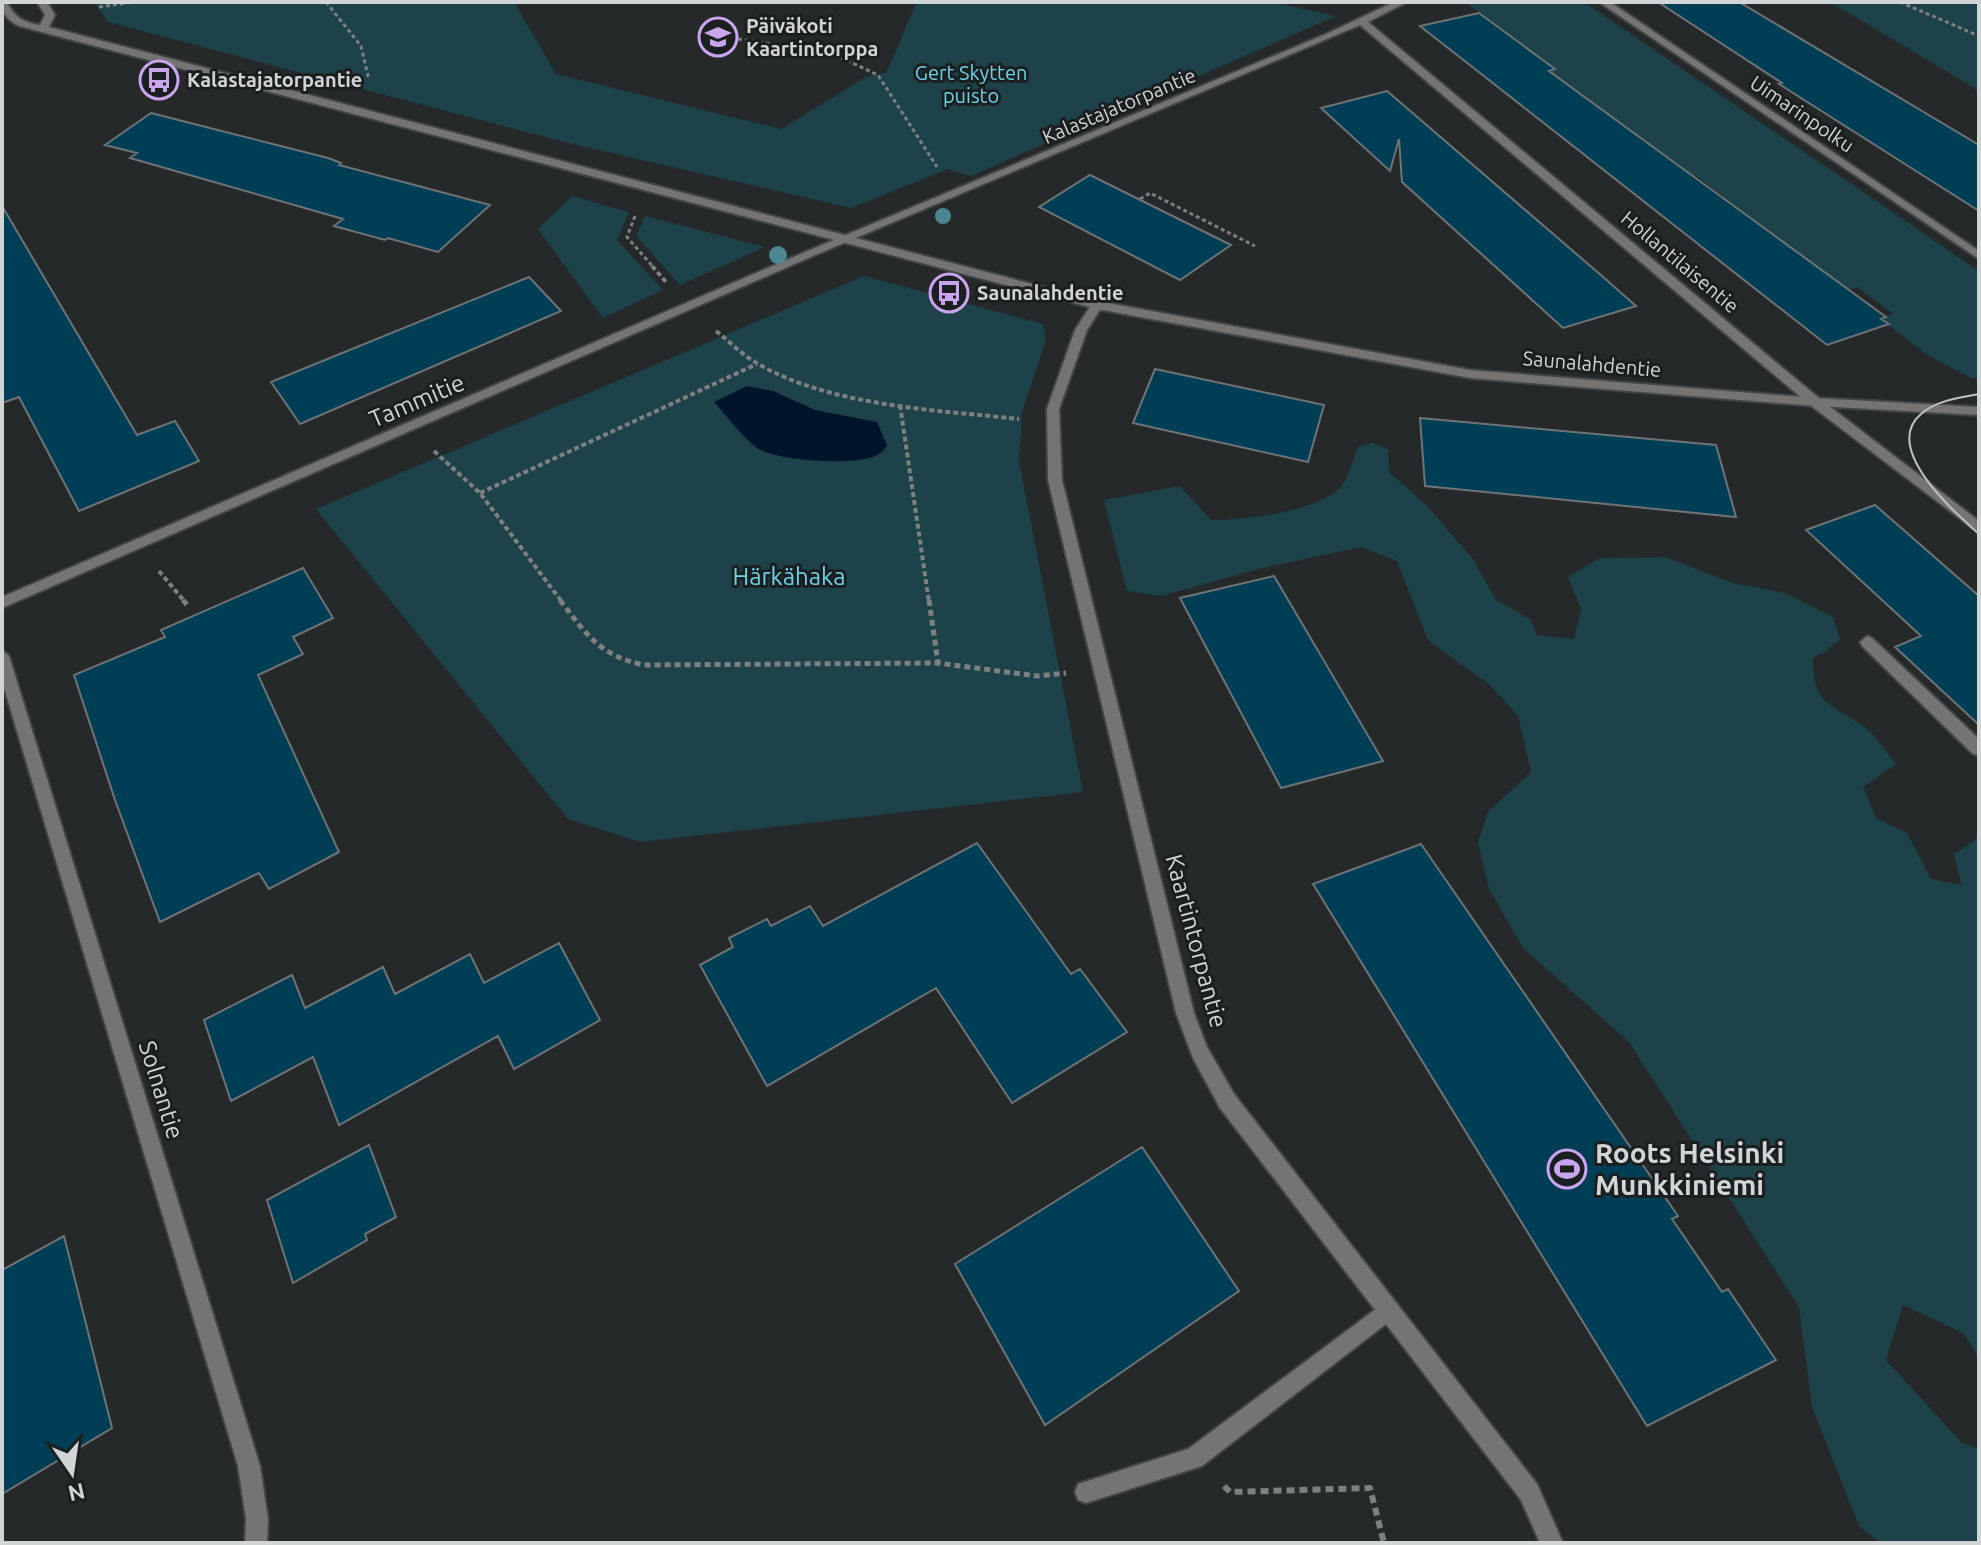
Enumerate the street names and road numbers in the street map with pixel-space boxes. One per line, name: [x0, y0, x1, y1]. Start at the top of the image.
street label: Kalastajatorpantie: [1039, 63, 1199, 148]
street label: Uimarinpolku: [1746, 70, 1858, 157]
street label: Hollantilaisentie: [1617, 206, 1744, 317]
street label: Saunalahdentie: [1522, 346, 1662, 381]
street label: Tammitie: [365, 368, 468, 433]
street label: Kaartintorpantie: [1160, 851, 1233, 1031]
street label: Solnantie: [134, 1038, 189, 1142]

